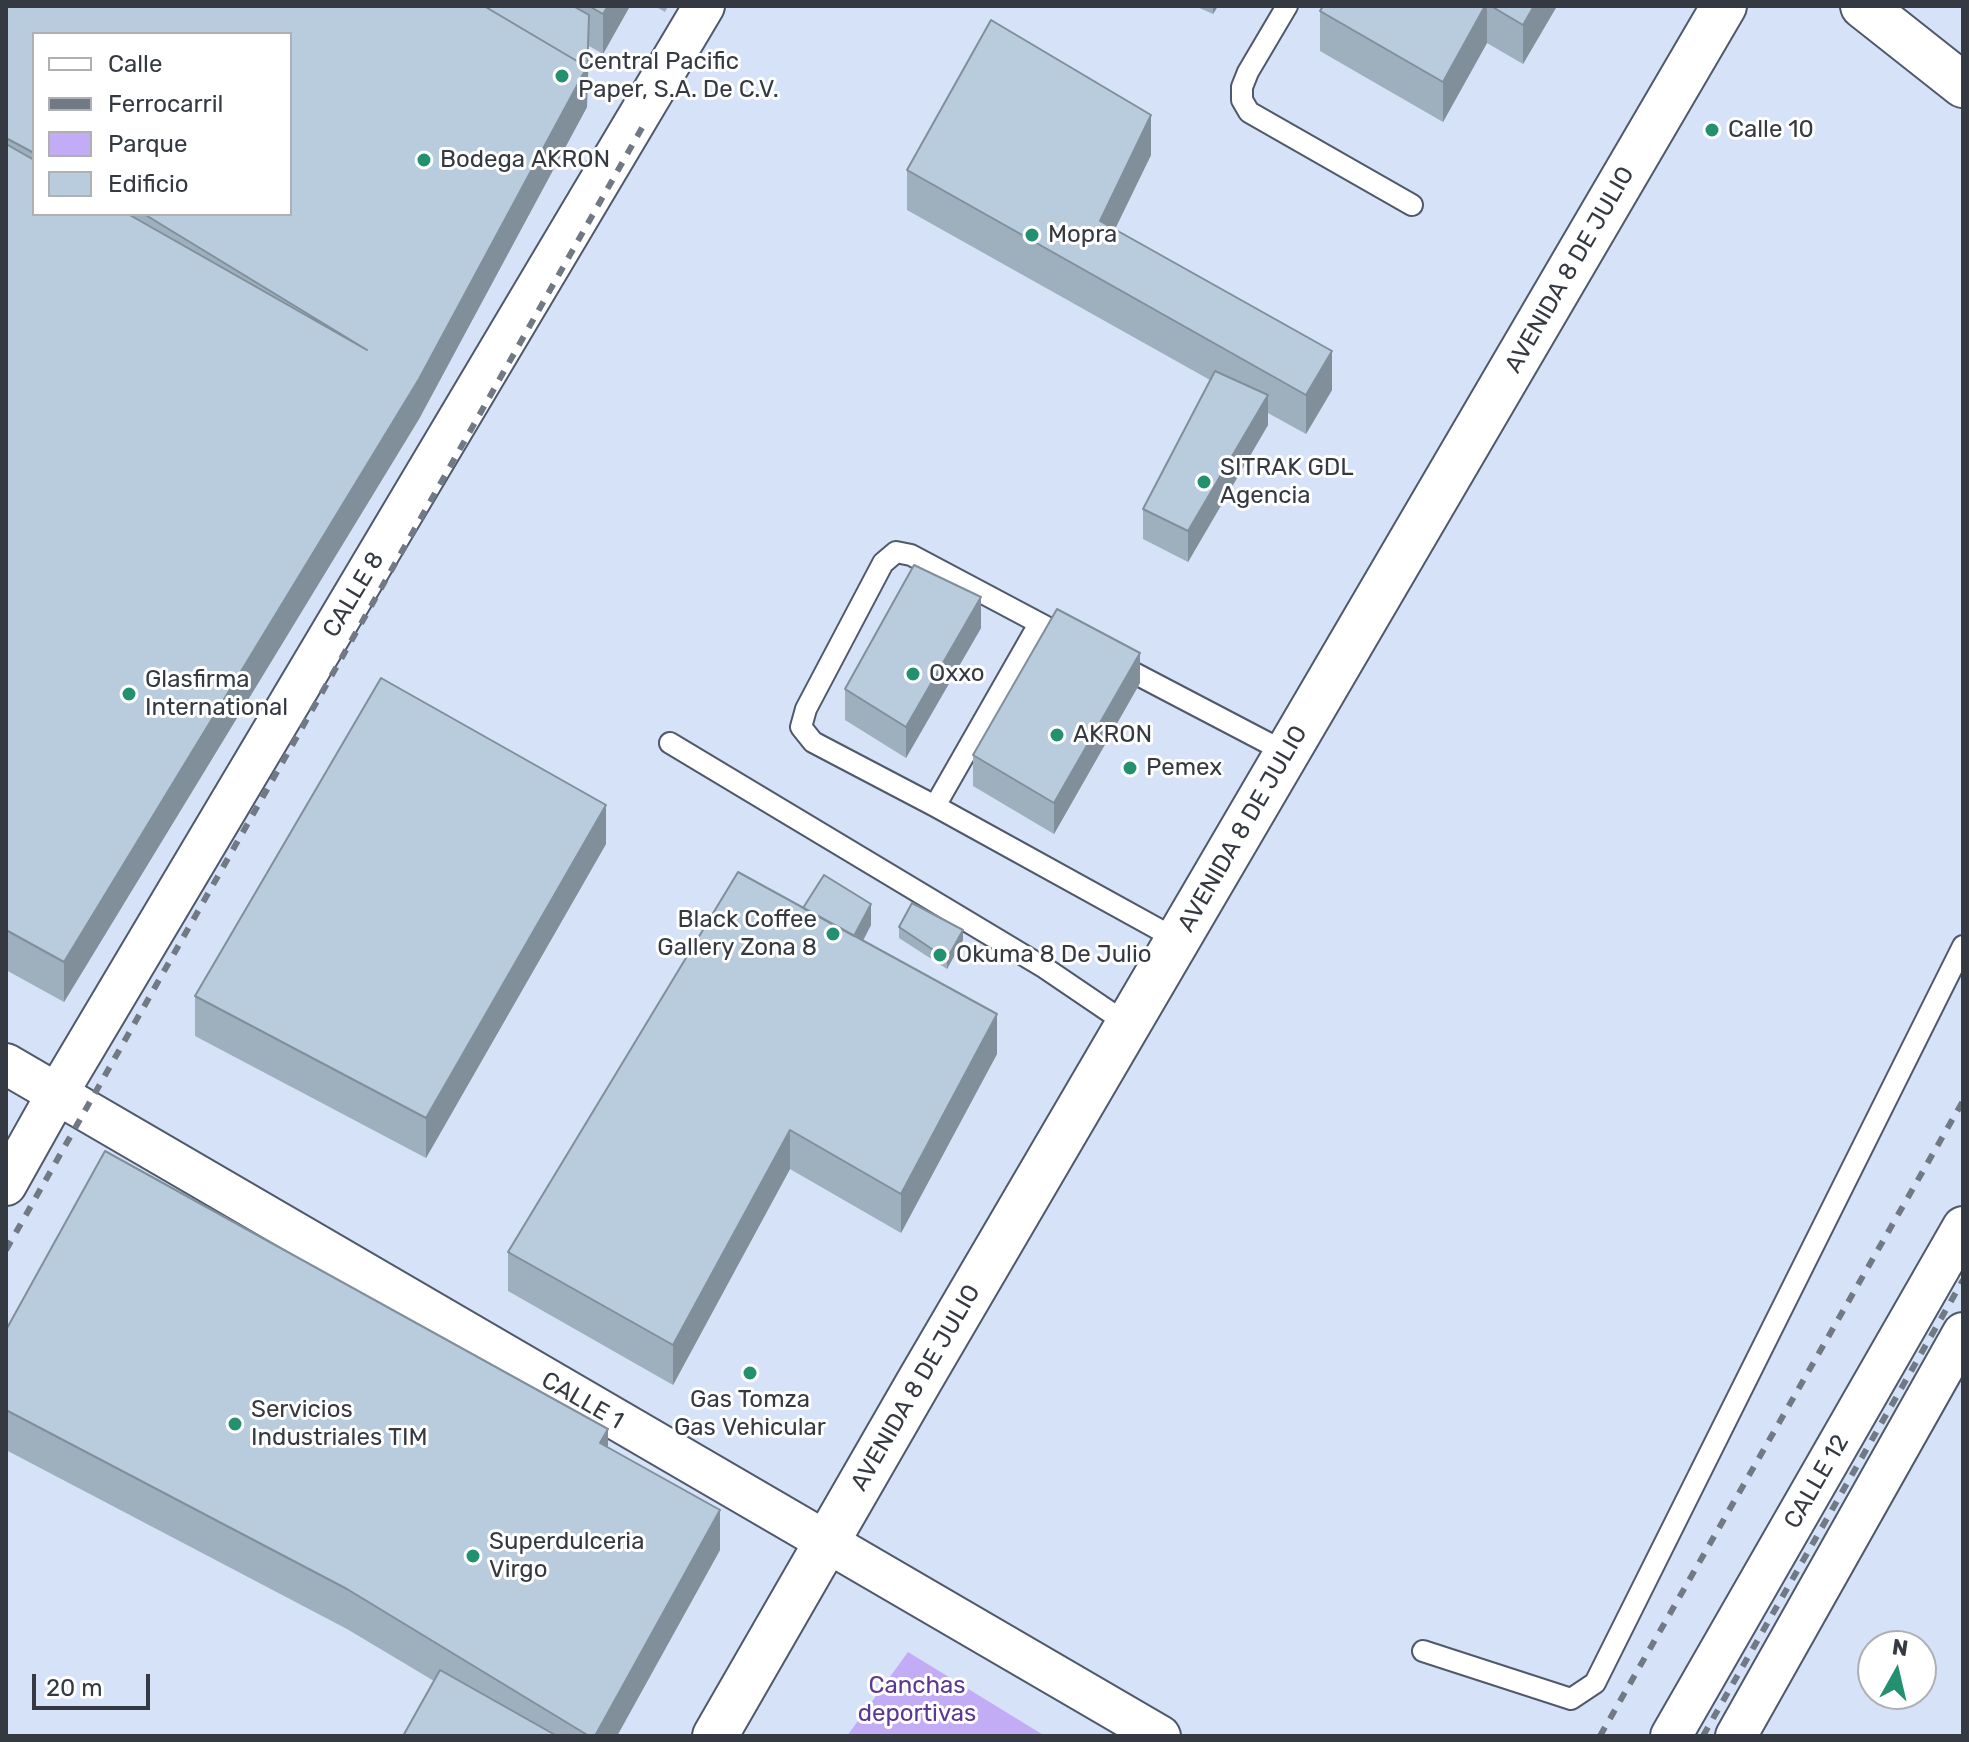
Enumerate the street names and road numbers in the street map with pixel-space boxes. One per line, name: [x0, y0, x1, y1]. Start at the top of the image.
street label: AVENIDA 8 DE JULIO: [1499, 162, 1641, 378]
street label: CALLE 8: [317, 547, 391, 643]
street label: AVENIDA 8 DE JULIO: [1172, 721, 1314, 937]
street label: AVENIDA 8 DE JULIO: [845, 1280, 987, 1496]
street label: CALLE 1: [536, 1366, 628, 1436]
street label: CALLE 12: [1779, 1430, 1855, 1534]

